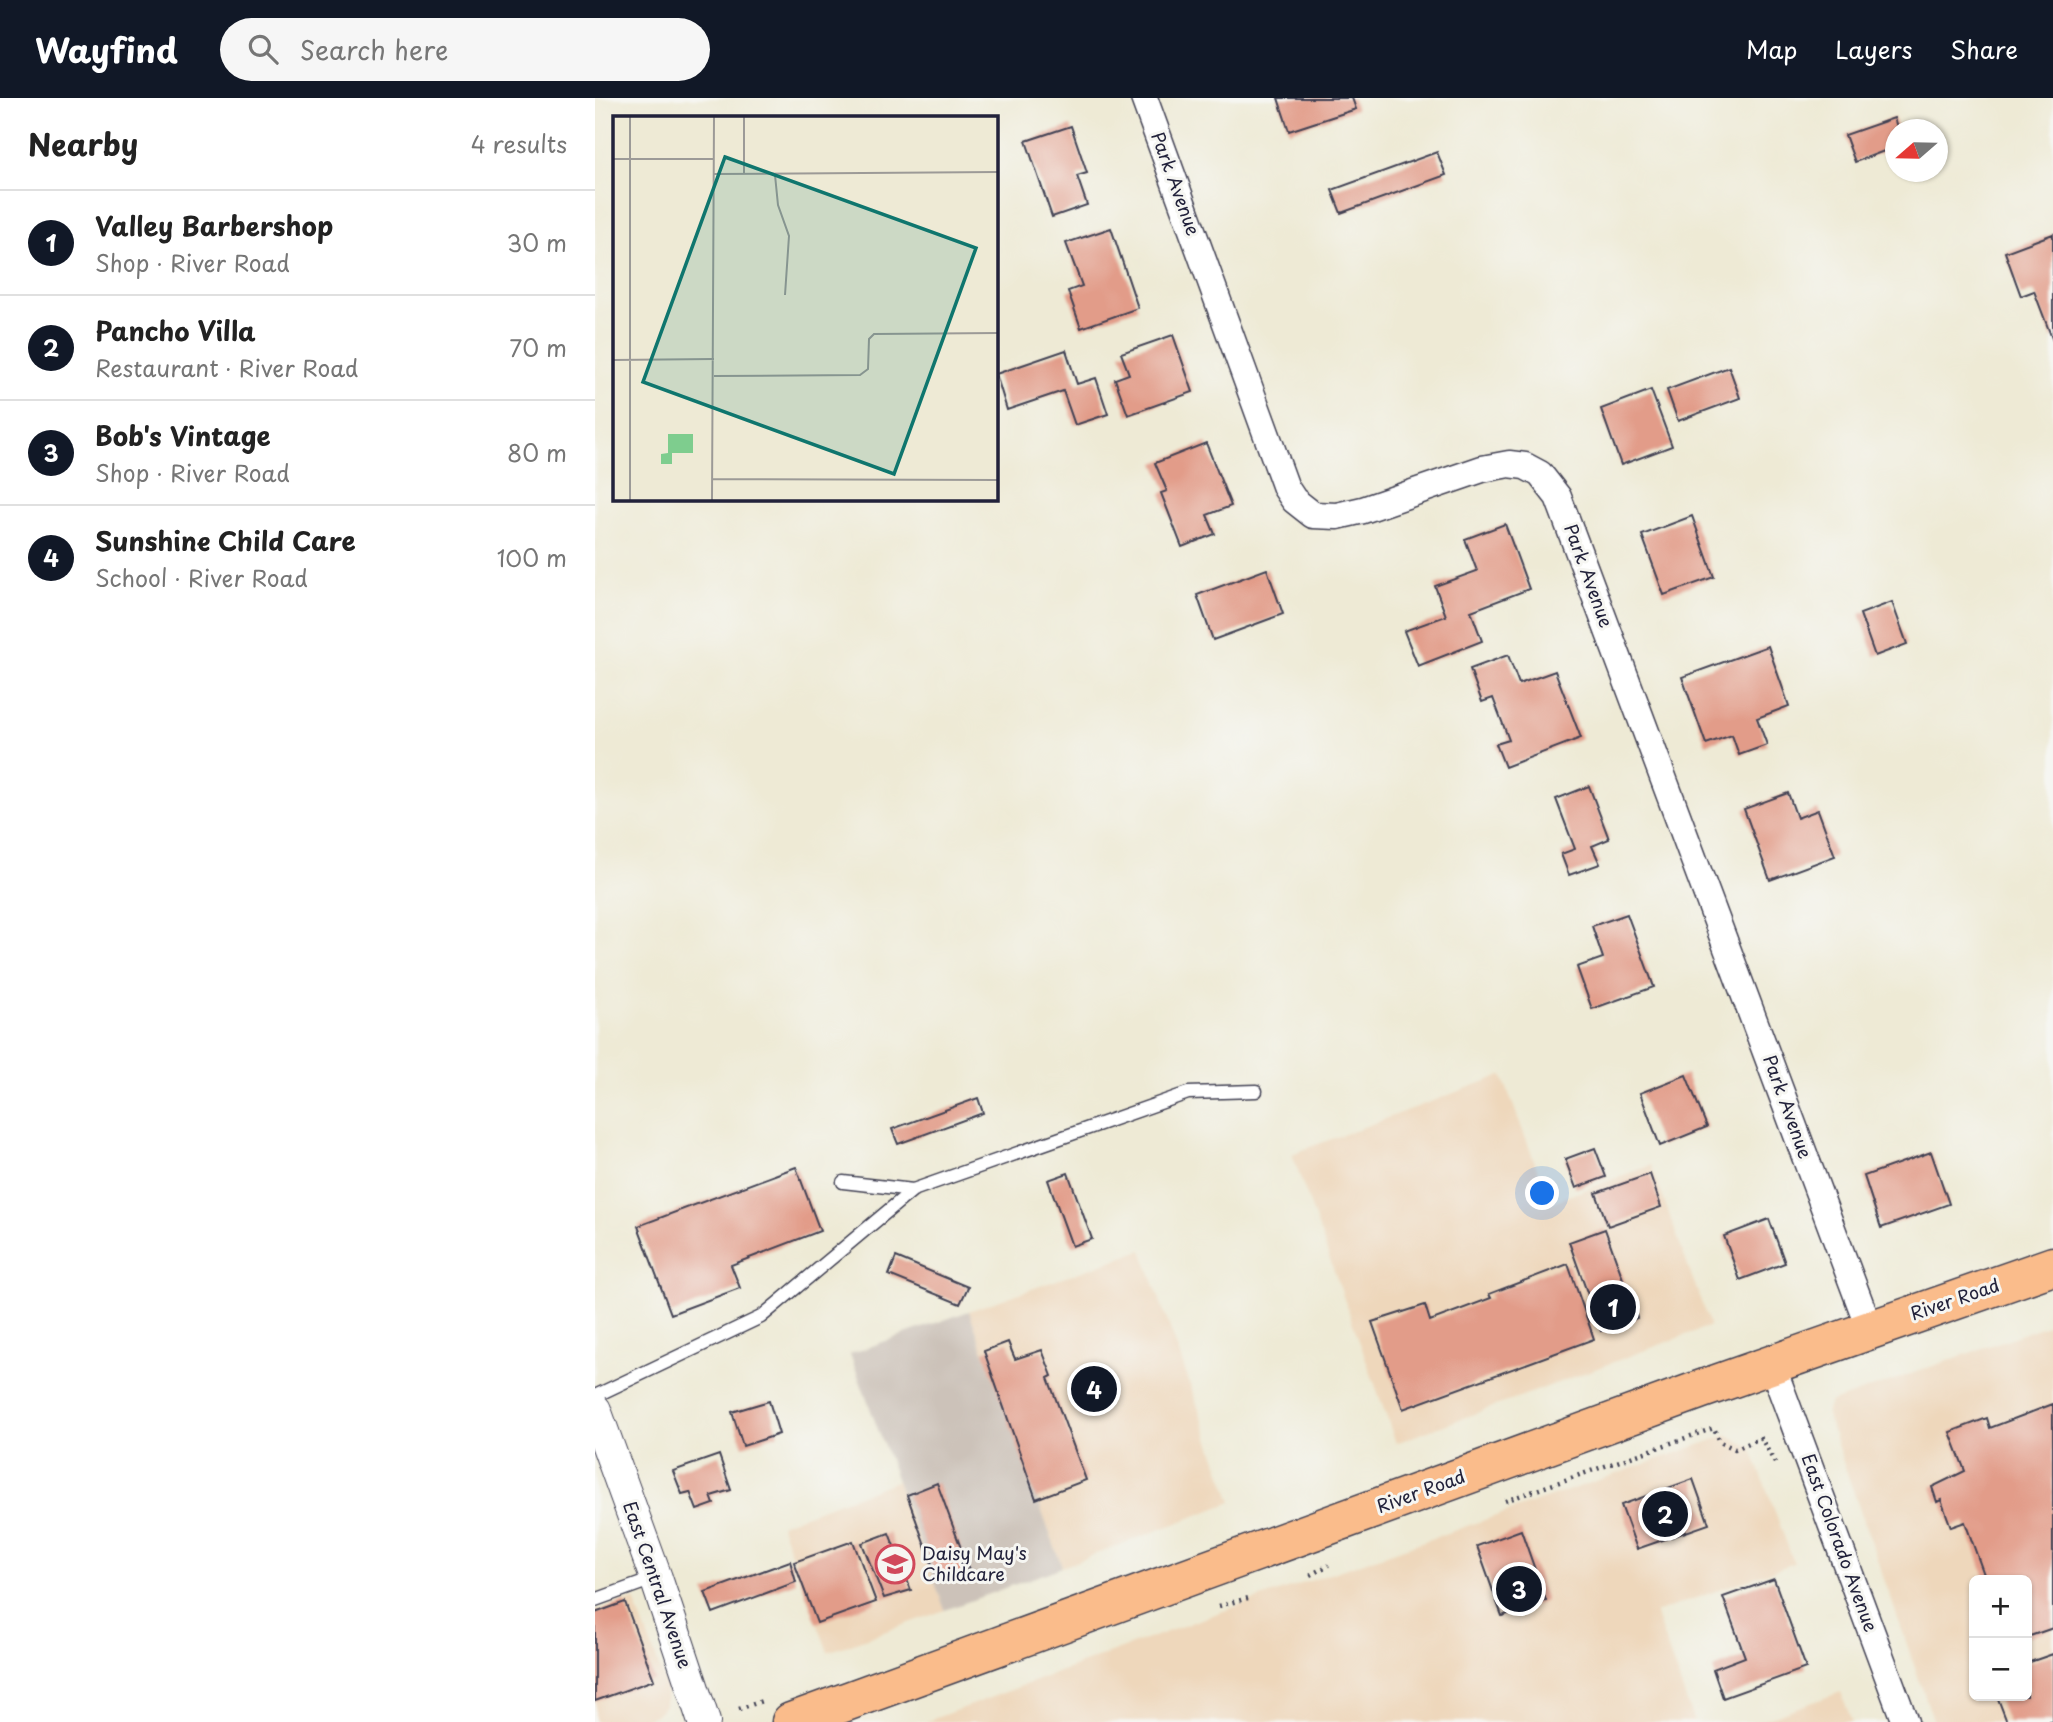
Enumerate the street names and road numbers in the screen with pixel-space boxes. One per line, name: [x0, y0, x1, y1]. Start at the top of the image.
street label: Park Avenue: [1145, 128, 1208, 239]
street label: Park Avenue: [1558, 520, 1621, 631]
street label: Park Avenue: [1757, 1051, 1820, 1162]
street label: River Road: [1906, 1271, 2003, 1326]
street label: East Colorado Avenue: [1796, 1450, 1885, 1636]
street label: River Road: [1372, 1462, 1469, 1519]
street label: East Central Avenue: [617, 1497, 700, 1672]

